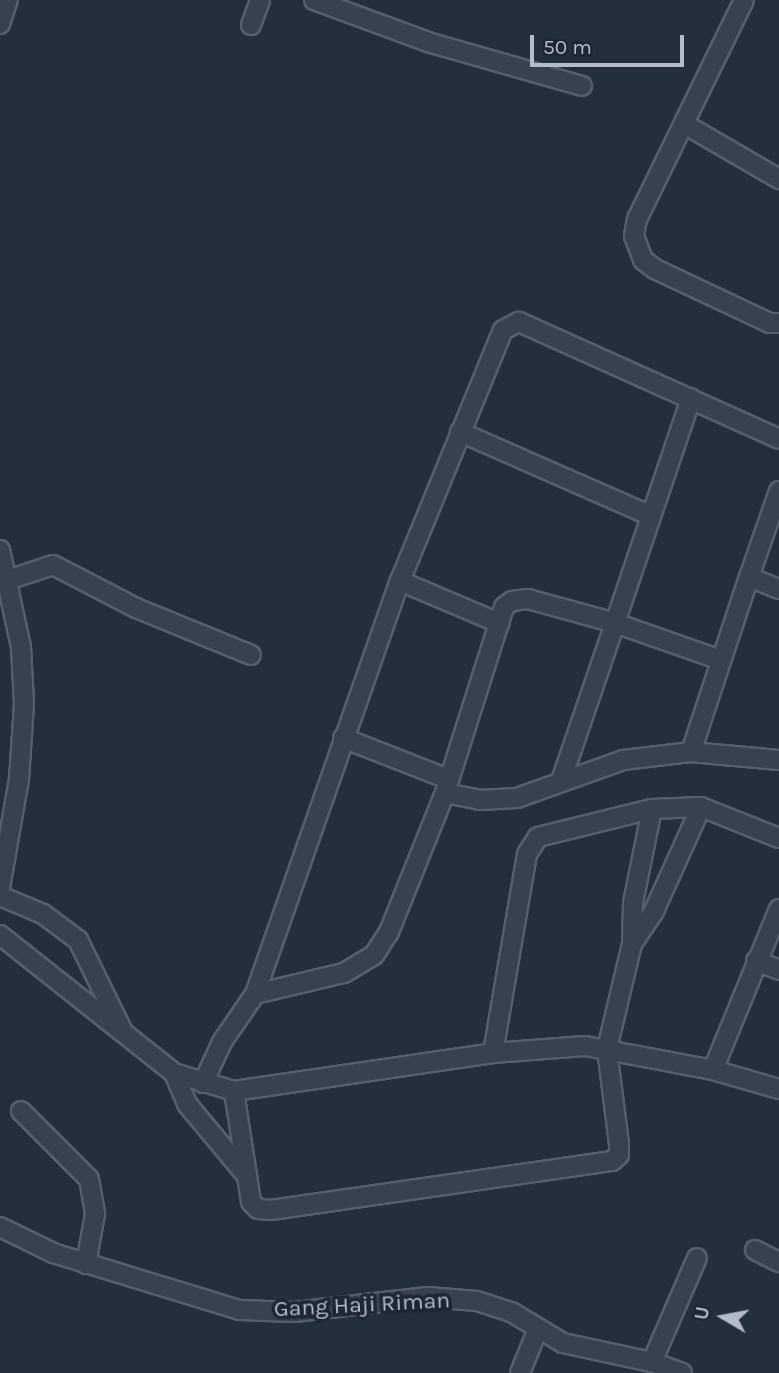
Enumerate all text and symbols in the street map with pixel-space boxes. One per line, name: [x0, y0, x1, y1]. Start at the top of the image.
scale bar: [534, 21, 688, 65]
text: 50 m: [543, 35, 592, 59]
north arrow: [688, 1282, 758, 1352]
street label: Gang Haji Riman: [273, 1287, 451, 1323]
text: U: [690, 1305, 714, 1322]

